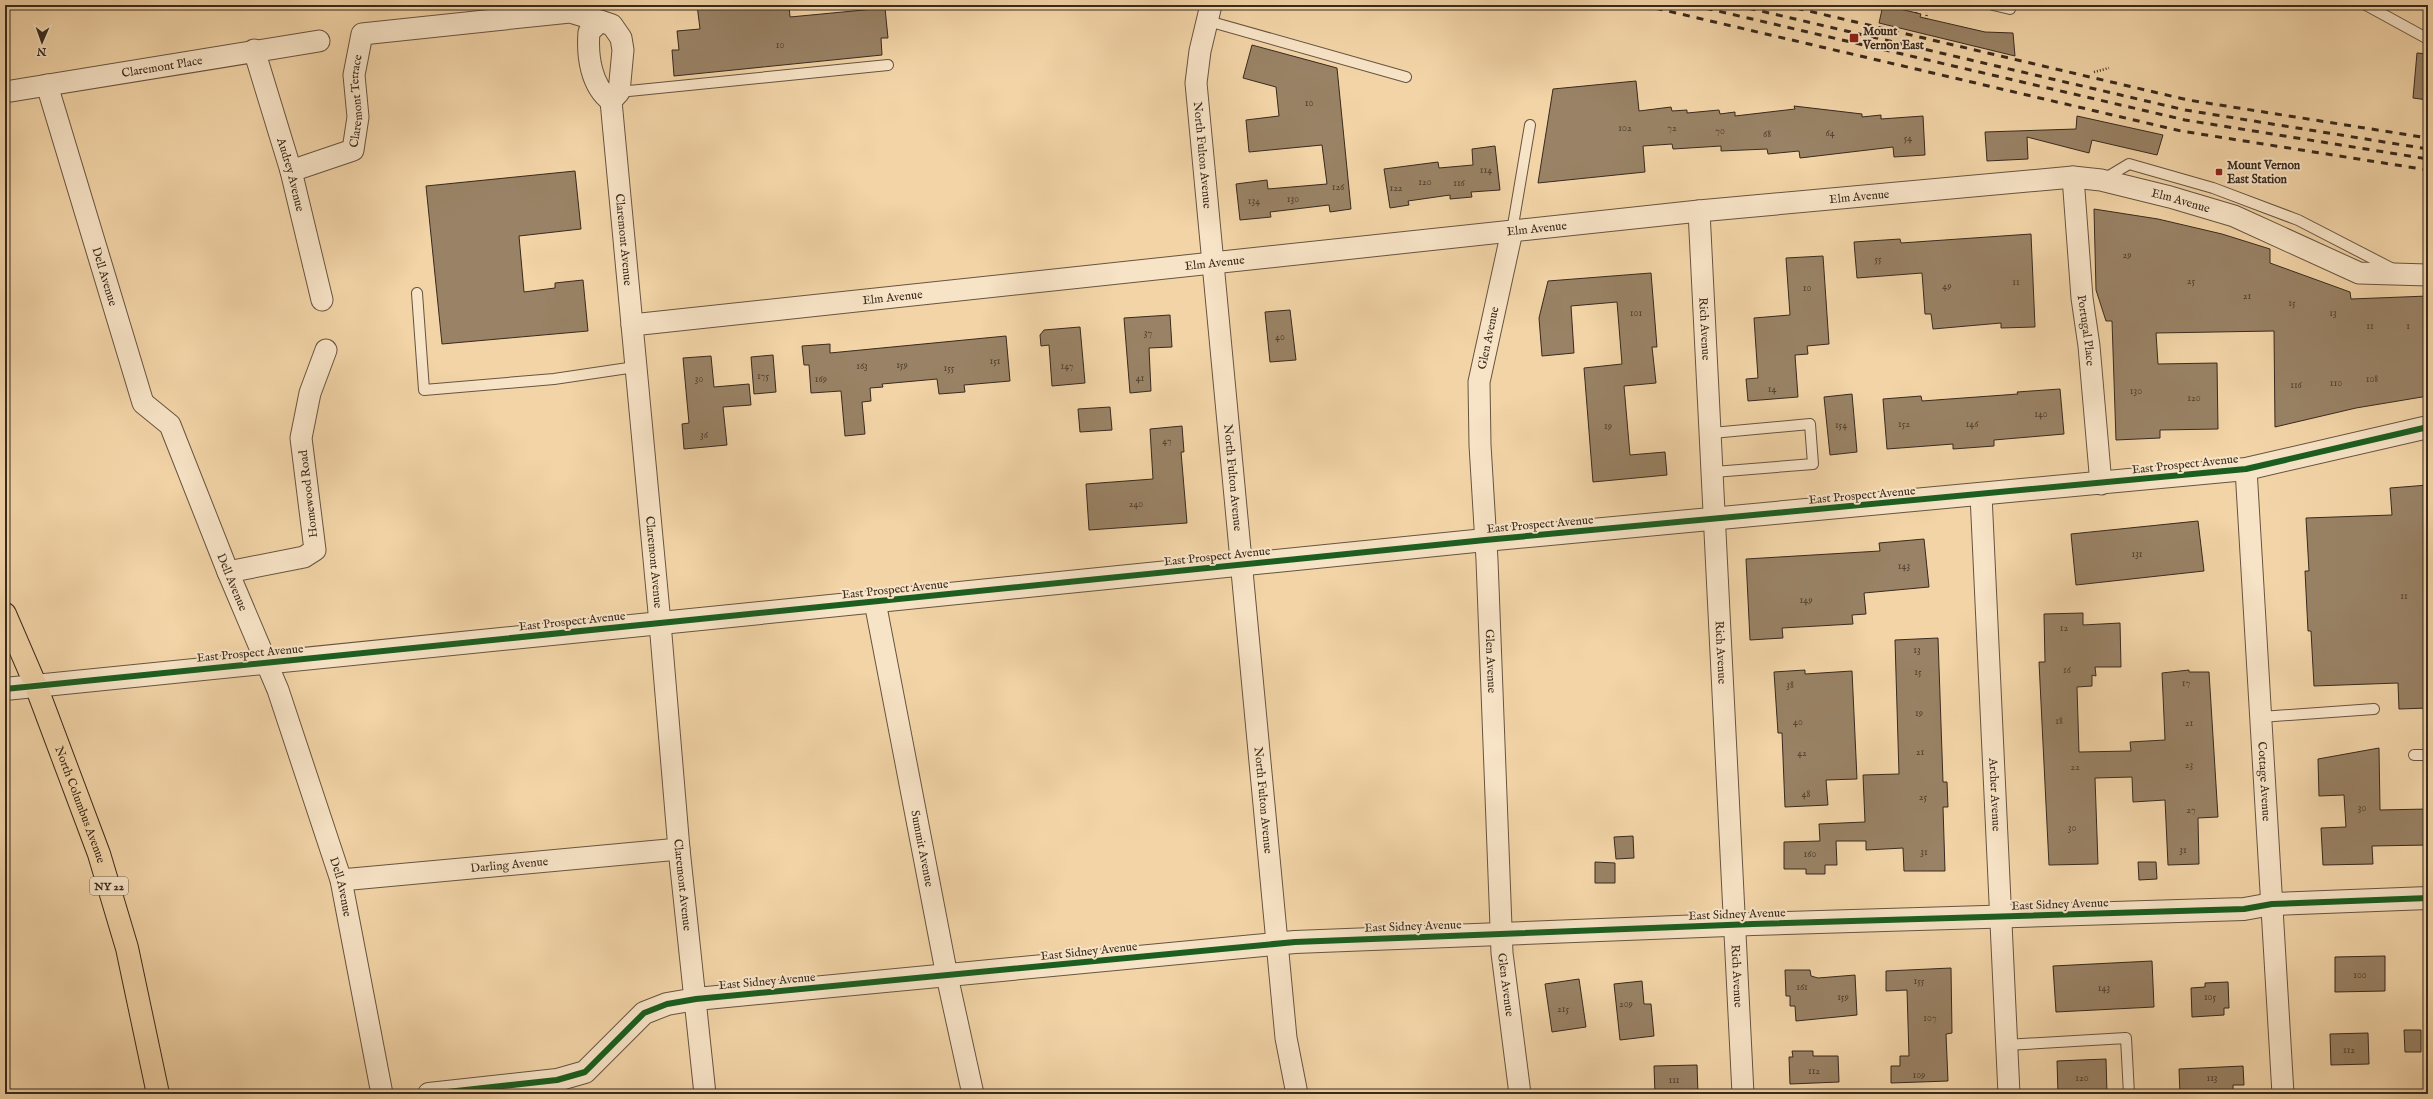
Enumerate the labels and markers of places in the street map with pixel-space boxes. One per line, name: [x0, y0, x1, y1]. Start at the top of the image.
place label: Mount Vernon East: [1862, 24, 1925, 53]
marker: Mount Vernon East: [1848, 32, 1860, 44]
place label: Mount Vernon East Station: [2227, 158, 2301, 187]
marker: Mount Vernon East Station: [2214, 167, 2224, 177]

